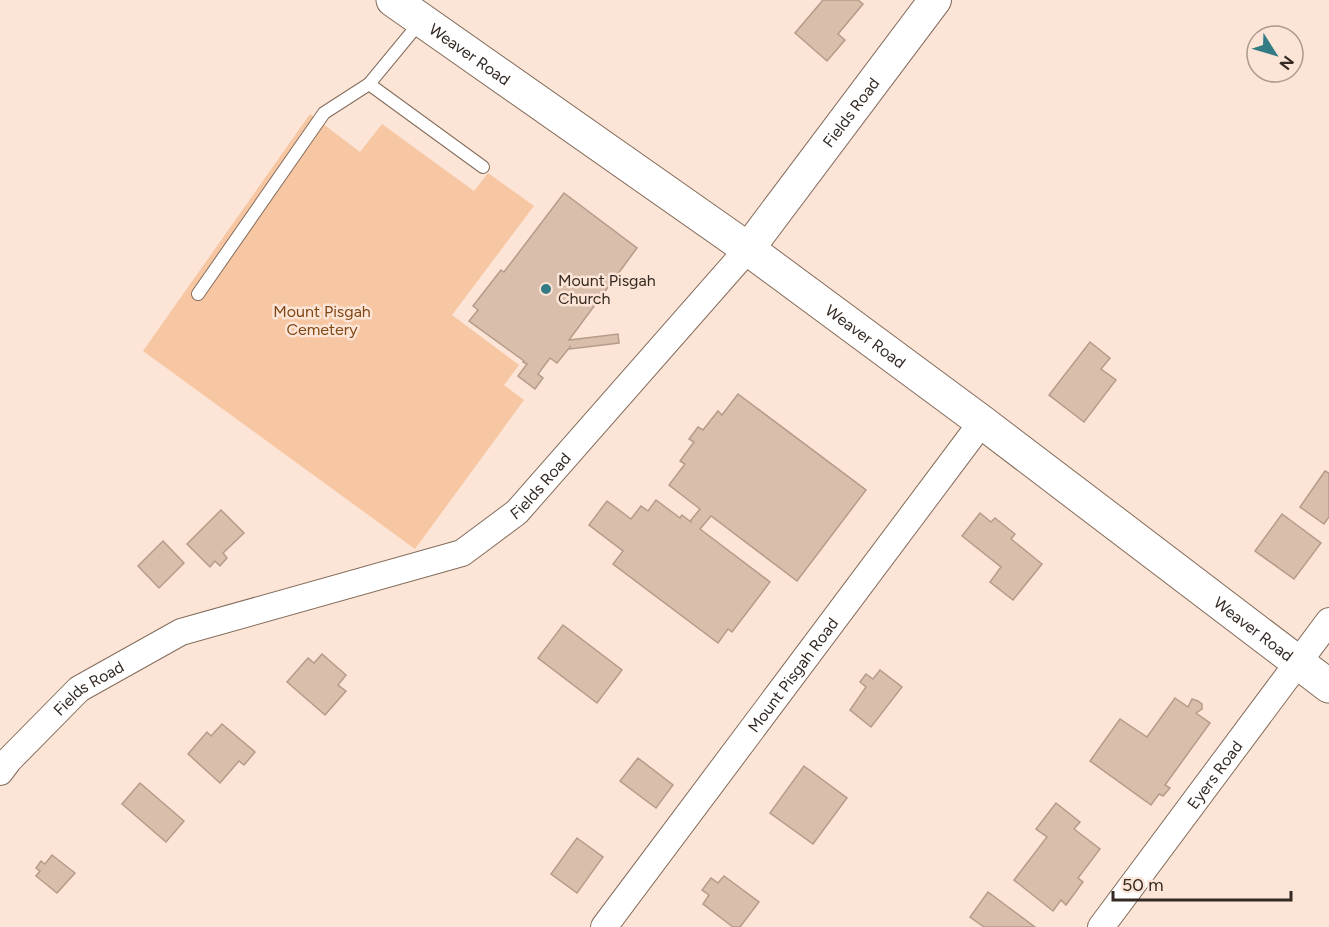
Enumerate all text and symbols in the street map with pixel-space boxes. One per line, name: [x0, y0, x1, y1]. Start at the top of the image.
street label: Weaver Road: [425, 19, 514, 89]
north arrow: [1245, 24, 1305, 84]
text: N: [1275, 52, 1298, 73]
street label: Fields Road: [819, 74, 883, 151]
place label: Mount Pisgah Church: [558, 271, 656, 308]
marker: Mount Pisgah Church: [539, 282, 553, 296]
street label: Weaver Road: [822, 301, 909, 372]
park label: Mount Pisgah Cemetery: [273, 302, 371, 339]
street label: Fields Road: [507, 449, 575, 524]
street label: Weaver Road: [1210, 593, 1297, 665]
street label: Mount Pisgah Road: [744, 614, 842, 736]
street label: Fields Road: [49, 657, 127, 719]
street label: Eyers Road: [1183, 737, 1246, 813]
scale bar: [1113, 864, 1292, 902]
text: 50 m: [1122, 874, 1164, 896]

